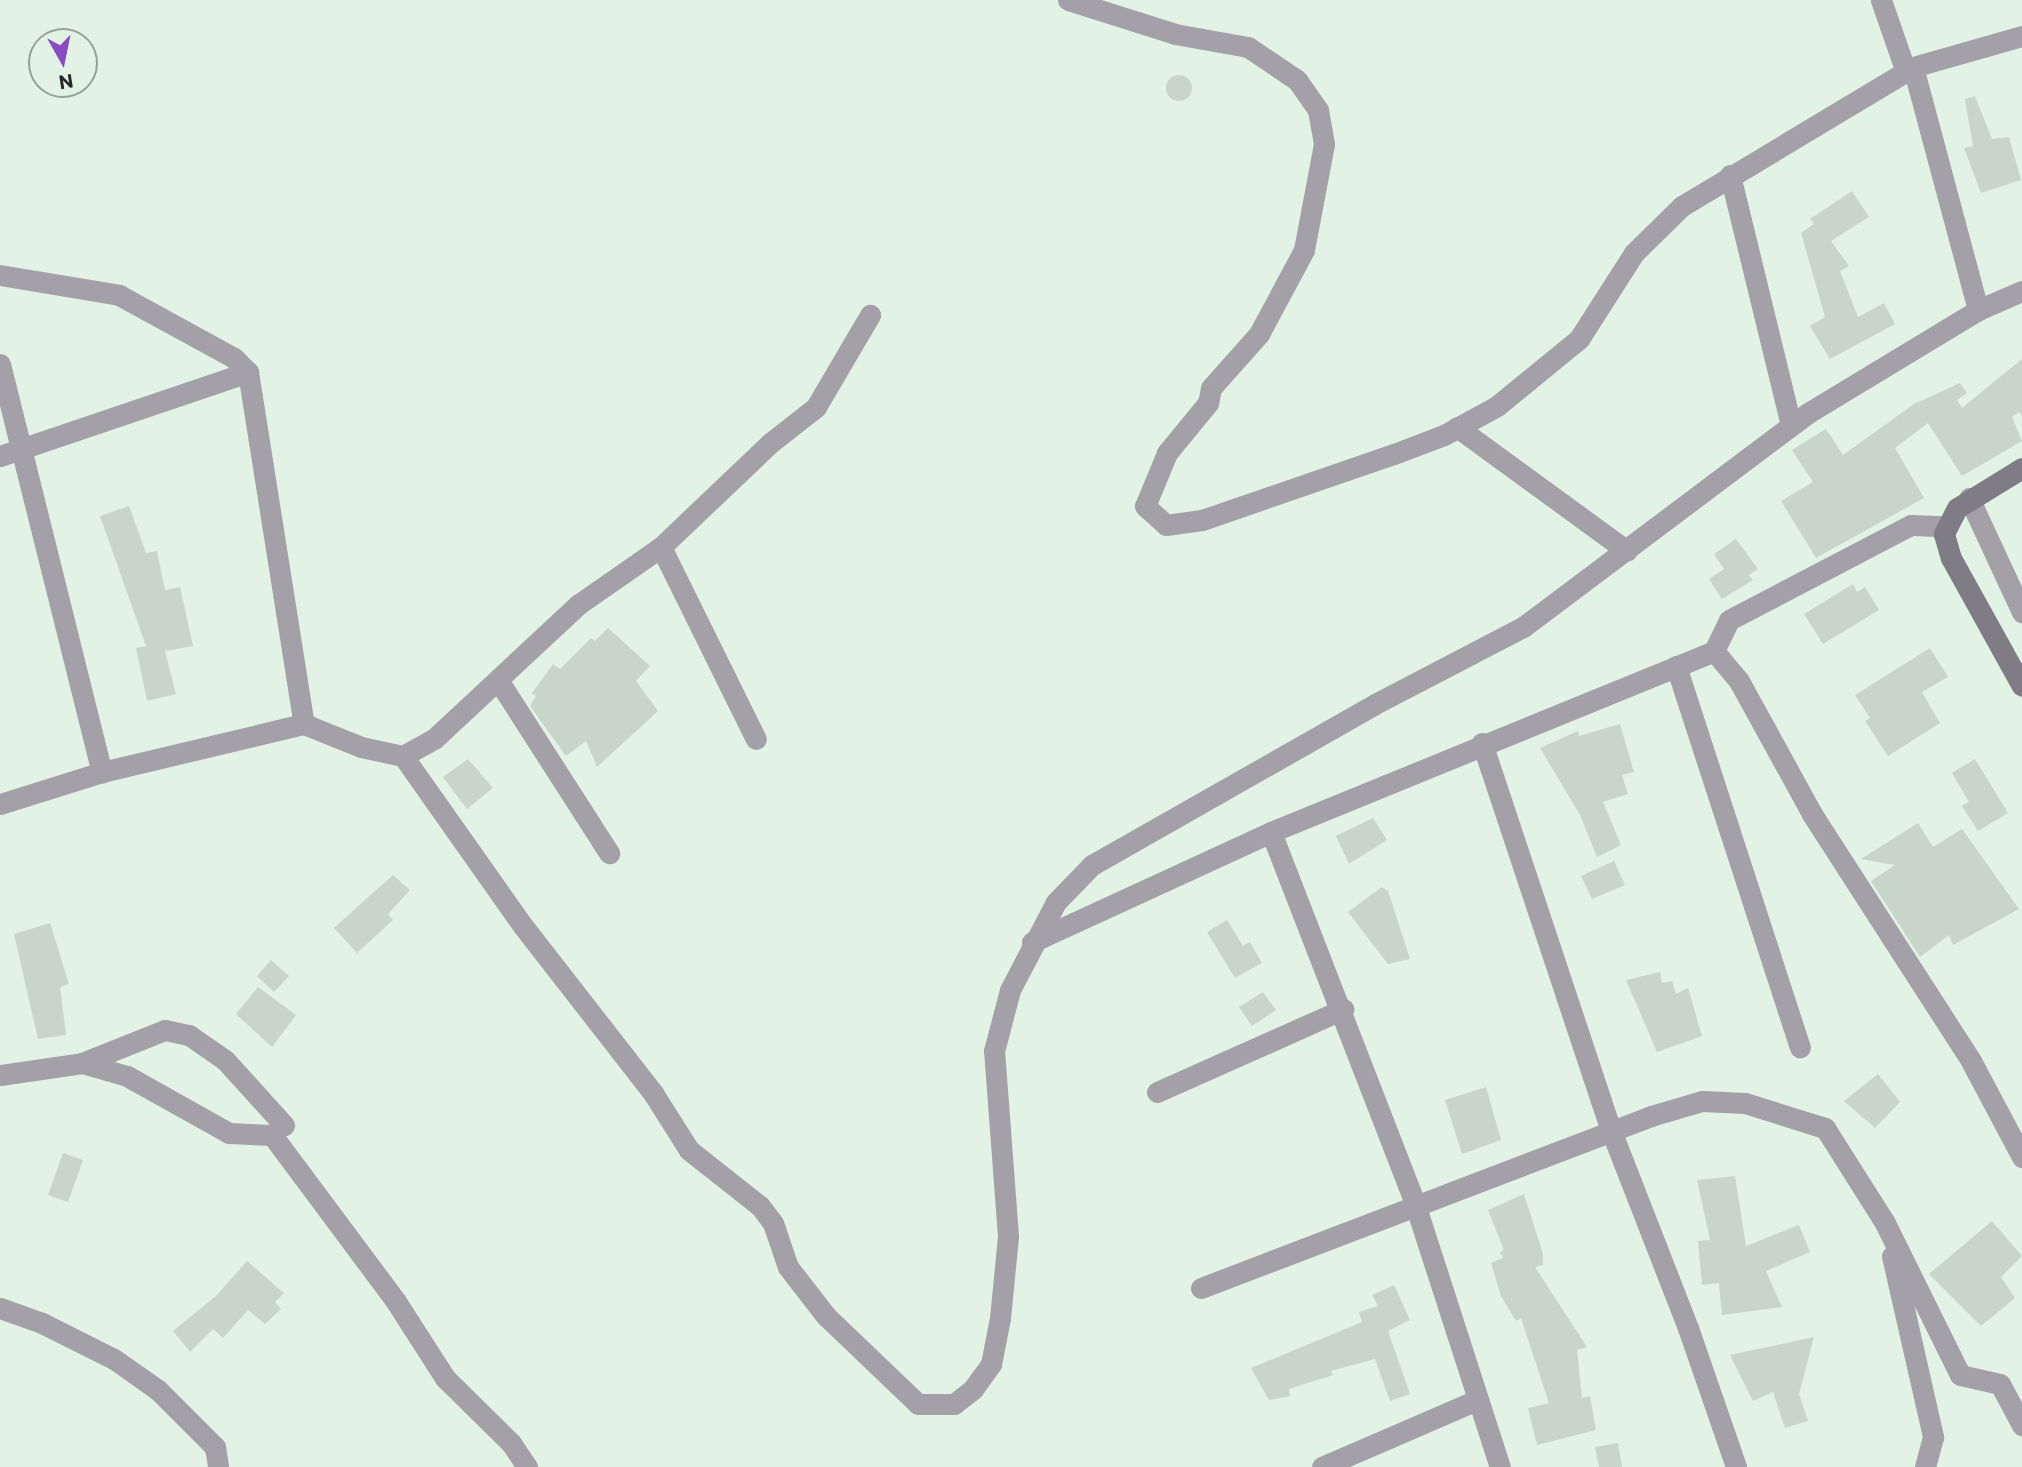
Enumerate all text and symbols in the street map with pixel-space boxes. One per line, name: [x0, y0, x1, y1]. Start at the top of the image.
north arrow: [28, 28, 98, 98]
text: N: [57, 70, 75, 95]

